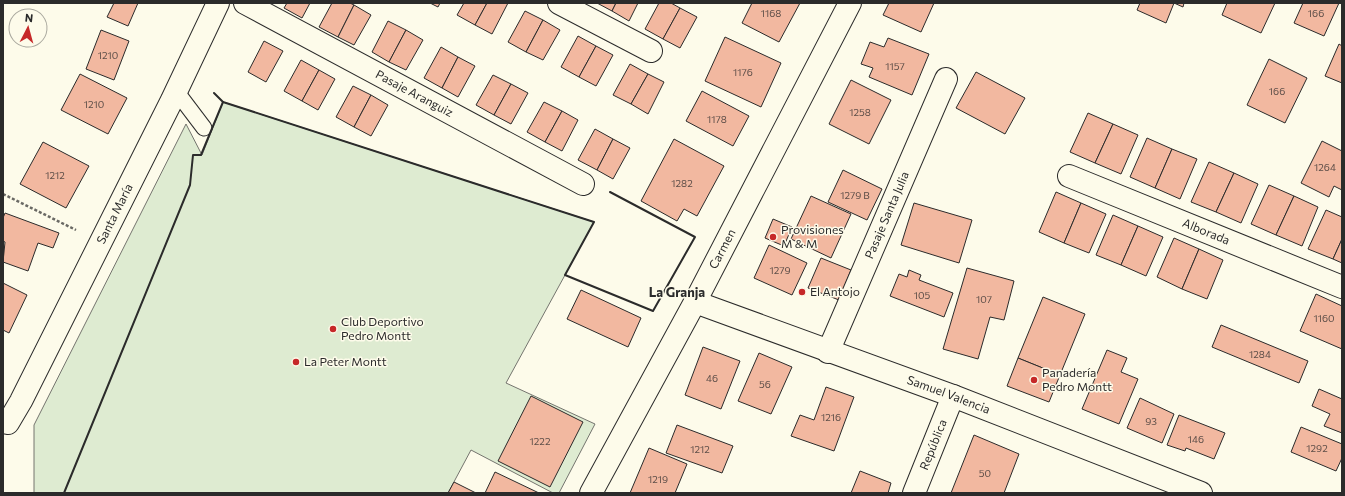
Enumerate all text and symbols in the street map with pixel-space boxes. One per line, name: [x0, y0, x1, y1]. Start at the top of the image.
house number: 1168: [761, 7, 781, 19]
house number: 166: [1308, 7, 1324, 19]
north arrow: [8, 8, 48, 48]
text: N: [24, 11, 34, 24]
house number: 1210: [98, 49, 118, 61]
house number: 1157: [885, 60, 905, 72]
street label: Pasaje Aranguiz: [374, 66, 456, 119]
house number: 1176: [733, 66, 753, 78]
house number: 166: [1269, 85, 1285, 97]
house number: 1210: [84, 98, 104, 110]
house number: 1258: [849, 106, 871, 118]
house number: 1178: [707, 113, 727, 125]
house number: 1264: [1314, 161, 1336, 173]
house number: 1212: [45, 169, 65, 181]
street label: Pasaje Santa Julia: [861, 169, 911, 261]
house number: 1282: [671, 177, 693, 189]
street label: Santa María: [93, 181, 135, 246]
house number: 1279 B: [840, 189, 870, 201]
street label: Alborada: [1181, 215, 1232, 247]
place label: Provisiones M & M: [781, 222, 844, 250]
street label: Carmen: [705, 226, 738, 271]
marker: Provisiones M & M: [768, 232, 778, 242]
house number: 1279: [769, 264, 791, 276]
district label: La Granja: [649, 284, 705, 300]
place label: El Antojo: [810, 284, 860, 298]
marker: El Antojo: [797, 287, 807, 297]
house number: 105: [914, 289, 931, 301]
house number: 107: [976, 293, 992, 305]
house number: 1160: [1313, 312, 1335, 324]
place label: Club Deportivo Pedro Montt: [341, 314, 424, 342]
marker: Club Deportivo Pedro Montt: [328, 324, 338, 334]
house number: 1284: [1249, 348, 1271, 360]
place label: La Peter Montt: [304, 354, 387, 368]
marker: La Peter Montt: [291, 357, 301, 367]
place label: Panadería Pedro Montt: [1042, 365, 1112, 393]
house number: 46: [706, 372, 718, 384]
street label: Samuel Valencia: [905, 372, 992, 416]
marker: Panadería Pedro Montt: [1029, 375, 1039, 385]
house number: 56: [759, 378, 771, 390]
house number: 1216: [821, 411, 841, 423]
house number: 93: [1145, 415, 1157, 427]
street label: República: [916, 417, 949, 472]
house number: 146: [1188, 433, 1204, 445]
house number: 1222: [530, 435, 551, 447]
house number: 1292: [1306, 442, 1328, 454]
house number: 1212: [690, 443, 710, 455]
house number: 50: [979, 467, 991, 479]
house number: 1219: [648, 473, 668, 485]

